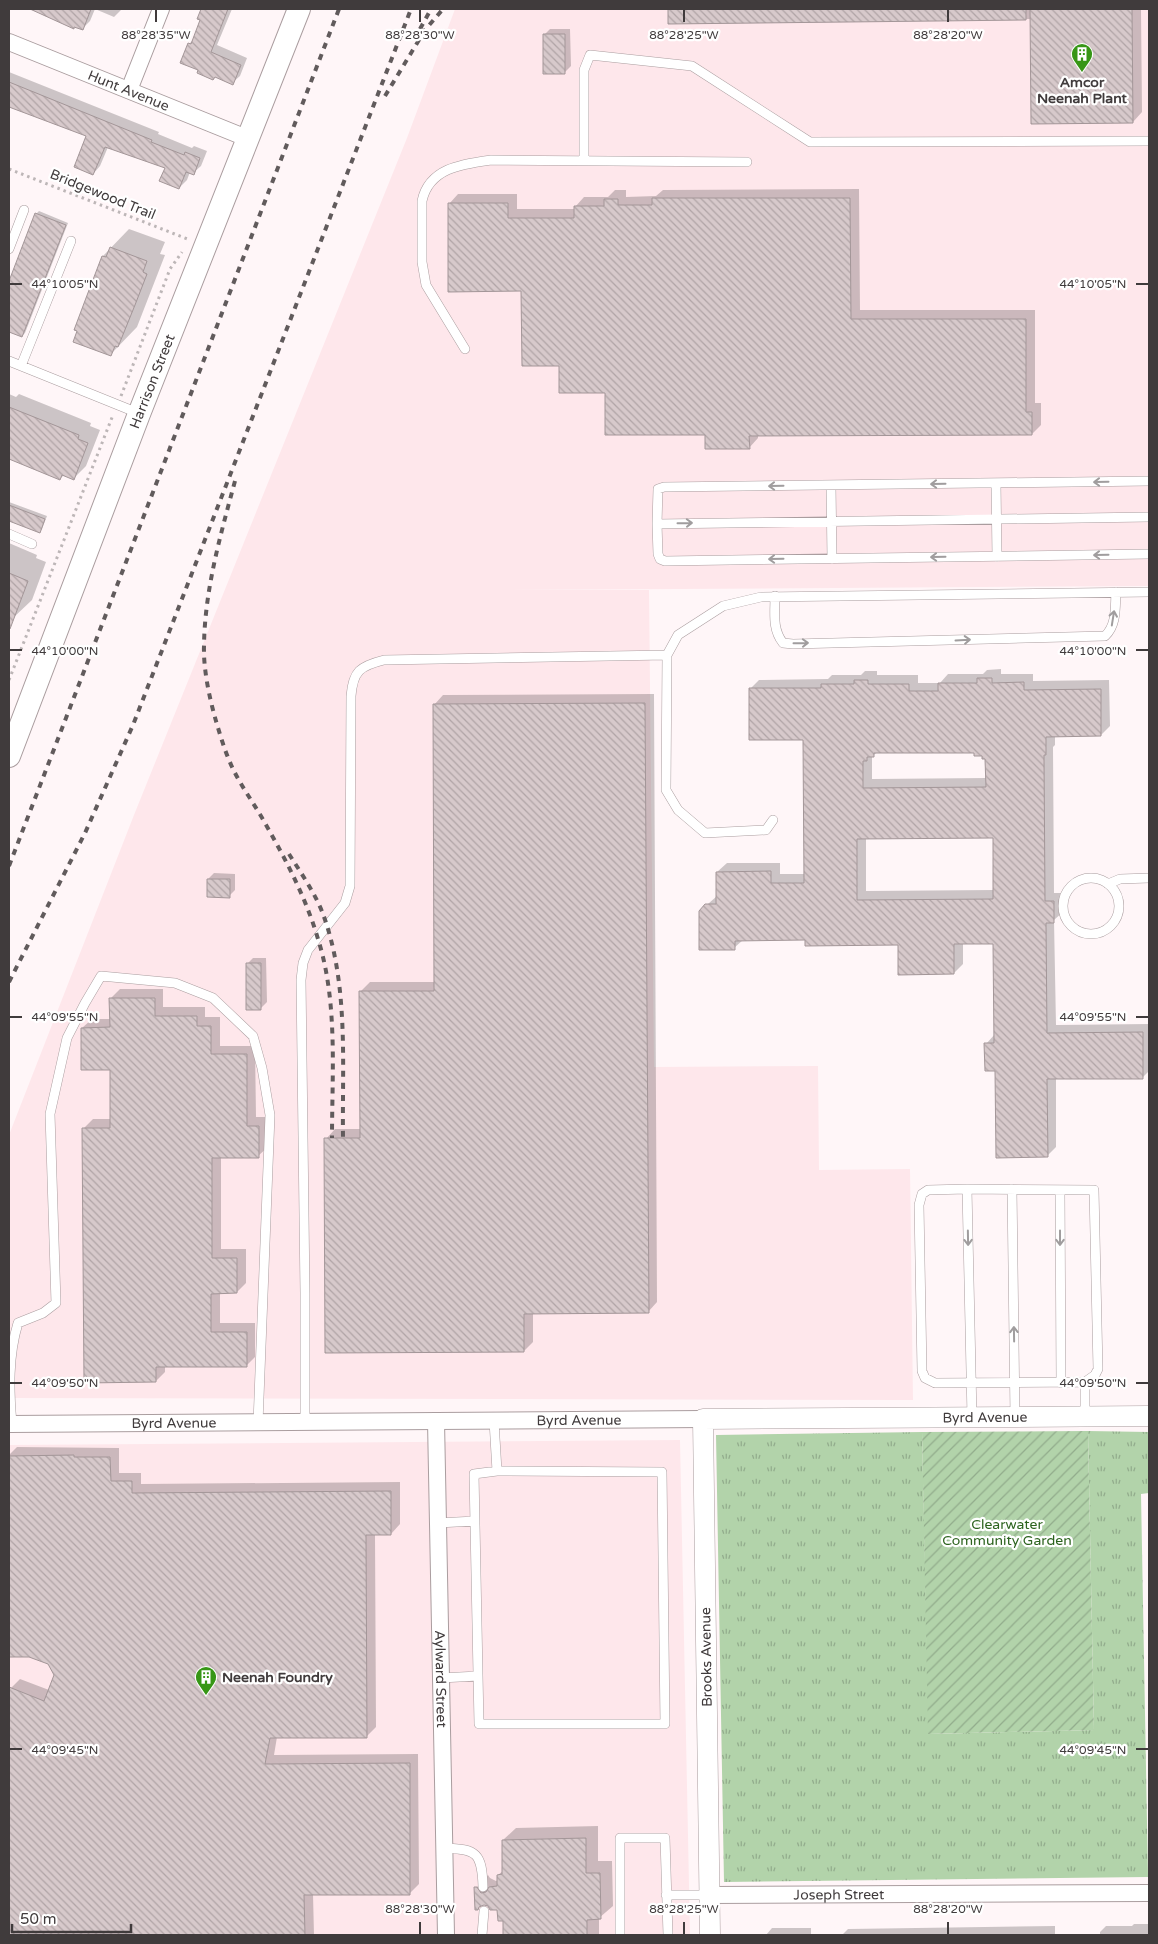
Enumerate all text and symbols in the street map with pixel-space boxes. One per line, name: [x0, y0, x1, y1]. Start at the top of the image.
text: 88°28'35"W: [121, 28, 191, 42]
text: 88°28'30"W: [385, 28, 455, 42]
text: 88°28'25"W: [649, 28, 719, 42]
text: 88°28'20"W: [913, 28, 983, 42]
building icon: Amcor Neenah Plant: [1070, 42, 1094, 73]
street label: Hunt Avenue: [85, 67, 172, 115]
place label: Amcor Neenah Plant: [1037, 74, 1128, 107]
street label: Bridgewood Trail: [48, 166, 158, 223]
text: 44°10'05"N: [32, 277, 99, 291]
text: 44°10'05"N: [1060, 277, 1127, 291]
street label: Harrison Street: [126, 331, 179, 431]
one-way arrow: [1093, 477, 1109, 487]
one-way arrow: [930, 479, 946, 489]
one-way arrow: [768, 481, 784, 491]
one-way arrow: [677, 519, 693, 528]
one-way arrow: [1093, 550, 1109, 560]
one-way arrow: [930, 552, 946, 562]
one-way arrow: [768, 555, 784, 564]
one-way arrow: [1108, 610, 1118, 626]
one-way arrow: [955, 635, 971, 644]
one-way arrow: [792, 638, 808, 648]
text: 44°10'00"N: [32, 644, 99, 658]
text: 44°10'00"N: [1060, 644, 1127, 658]
text: 44°09'55"N: [32, 1010, 99, 1024]
text: 44°09'55"N: [1060, 1010, 1127, 1024]
one-way arrow: [963, 1230, 973, 1246]
one-way arrow: [1055, 1230, 1065, 1246]
one-way arrow: [1009, 1327, 1019, 1343]
text: 44°09'50"N: [32, 1376, 99, 1390]
text: 44°09'50"N: [1060, 1376, 1127, 1390]
street label: Byrd Avenue: [942, 1409, 1028, 1426]
street label: Byrd Avenue: [536, 1412, 622, 1429]
street label: Byrd Avenue: [132, 1415, 217, 1432]
park label: Clearwater Community Garden: [942, 1516, 1072, 1549]
street label: Brooks Avenue: [697, 1607, 716, 1707]
street label: Aylward Street: [431, 1630, 450, 1729]
building icon: Neenah Foundry: [194, 1665, 218, 1696]
place label: Neenah Foundry: [222, 1669, 333, 1686]
text: 44°09'45"N: [32, 1743, 99, 1757]
text: 44°09'45"N: [1060, 1743, 1127, 1757]
street label: Joseph Street: [794, 1886, 885, 1904]
scale bar: [12, 1902, 131, 1934]
text: 88°28'30"W: [385, 1902, 455, 1916]
text: 88°28'25"W: [649, 1902, 719, 1916]
text: 88°28'20"W: [913, 1902, 983, 1916]
text: 50 m: [20, 1910, 57, 1928]

